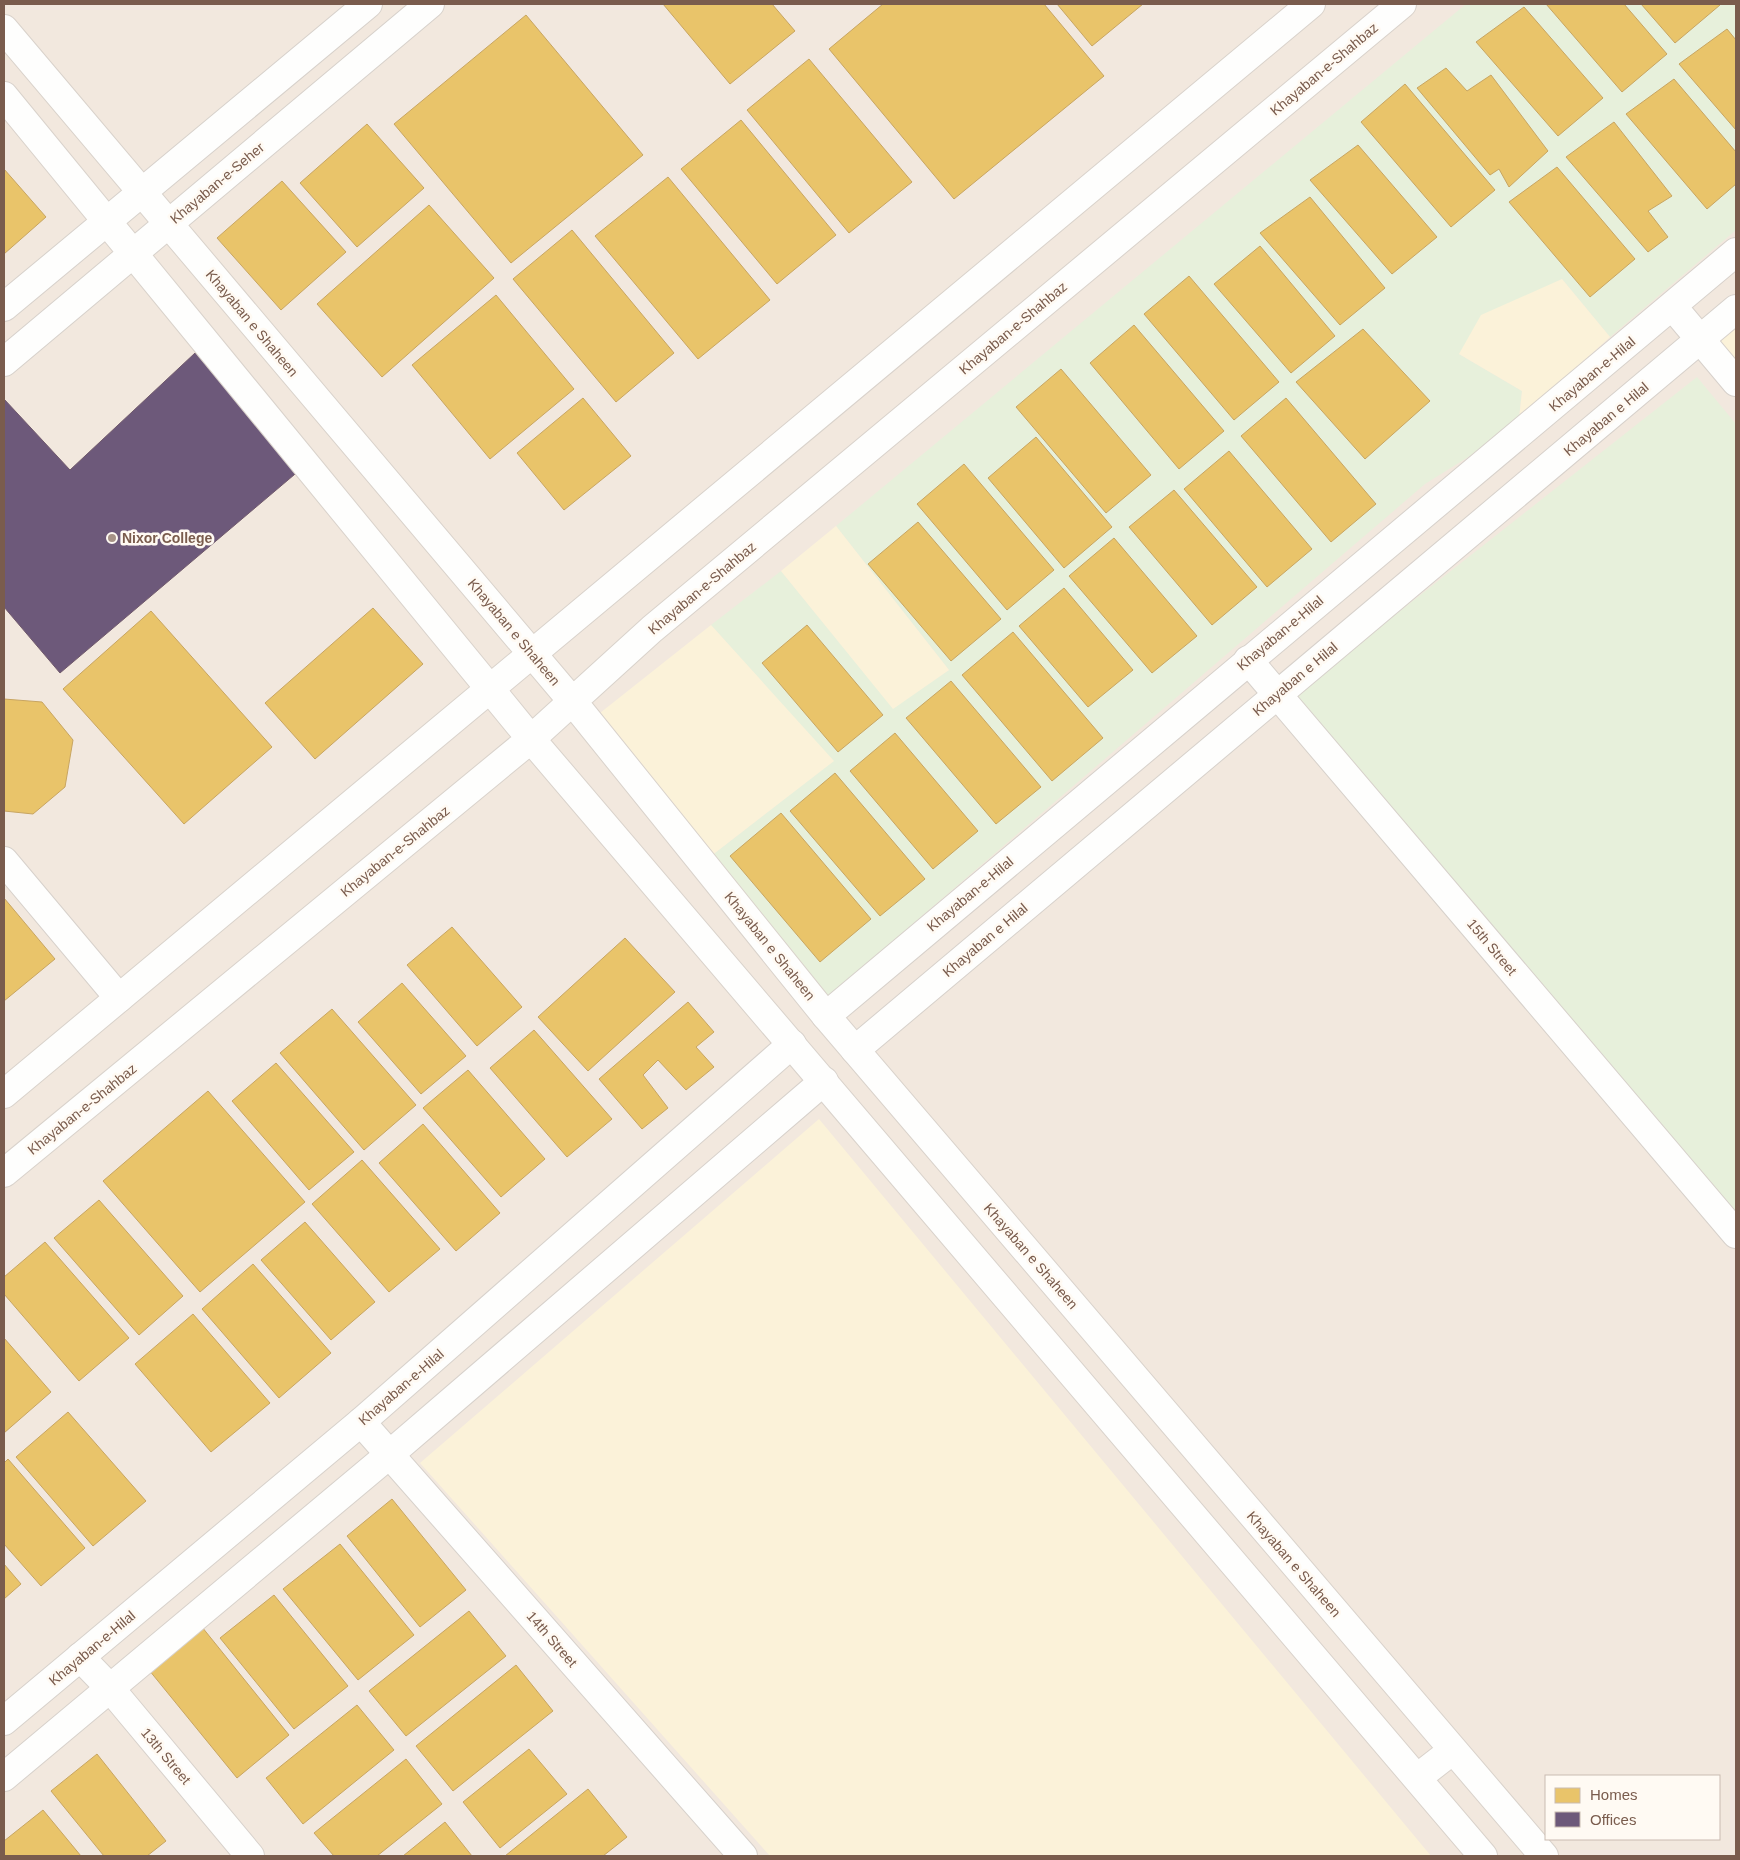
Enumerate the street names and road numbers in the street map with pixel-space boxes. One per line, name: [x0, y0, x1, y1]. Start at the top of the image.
street label: Khayaban-e-Shahbaz: [1267, 19, 1381, 119]
street label: Khayaban-e-Seher: [167, 139, 267, 227]
street label: Khayaban e Shaheen: [203, 266, 301, 380]
street label: Khayaban-e-Shahbaz: [956, 278, 1070, 378]
street label: Khayaban-e-Hilal: [1546, 333, 1638, 415]
street label: Khayaban e Hilal: [1560, 379, 1652, 459]
street label: Khayaban-e-Shahbaz: [645, 538, 759, 638]
street label: Khayaban e Shaheen: [465, 575, 563, 689]
street label: Khayaban-e-Hilal: [1234, 592, 1326, 674]
street label: Khayaban e Hilal: [1249, 639, 1341, 719]
street label: Khayaban-e-Shahbaz: [337, 802, 453, 900]
street label: Khayaban-e-Hilal: [924, 853, 1016, 935]
street label: Khayaban e Shaheen: [721, 889, 819, 1003]
street label: Khayaban e Hilal: [939, 900, 1031, 980]
street label: 15th Street: [1464, 916, 1520, 978]
street label: Khayaban-e-Shahbaz: [24, 1060, 140, 1158]
street label: Khayaban e Shaheen: [981, 1200, 1081, 1312]
street label: Khayaban-e-Hilal: [355, 1346, 447, 1428]
street label: Khayaban e Shaheen: [1244, 1508, 1344, 1620]
street label: Khayaban-e-Hilal: [46, 1607, 138, 1689]
street label: 14th Street: [523, 1608, 581, 1670]
street label: 13th Street: [138, 1725, 194, 1787]

